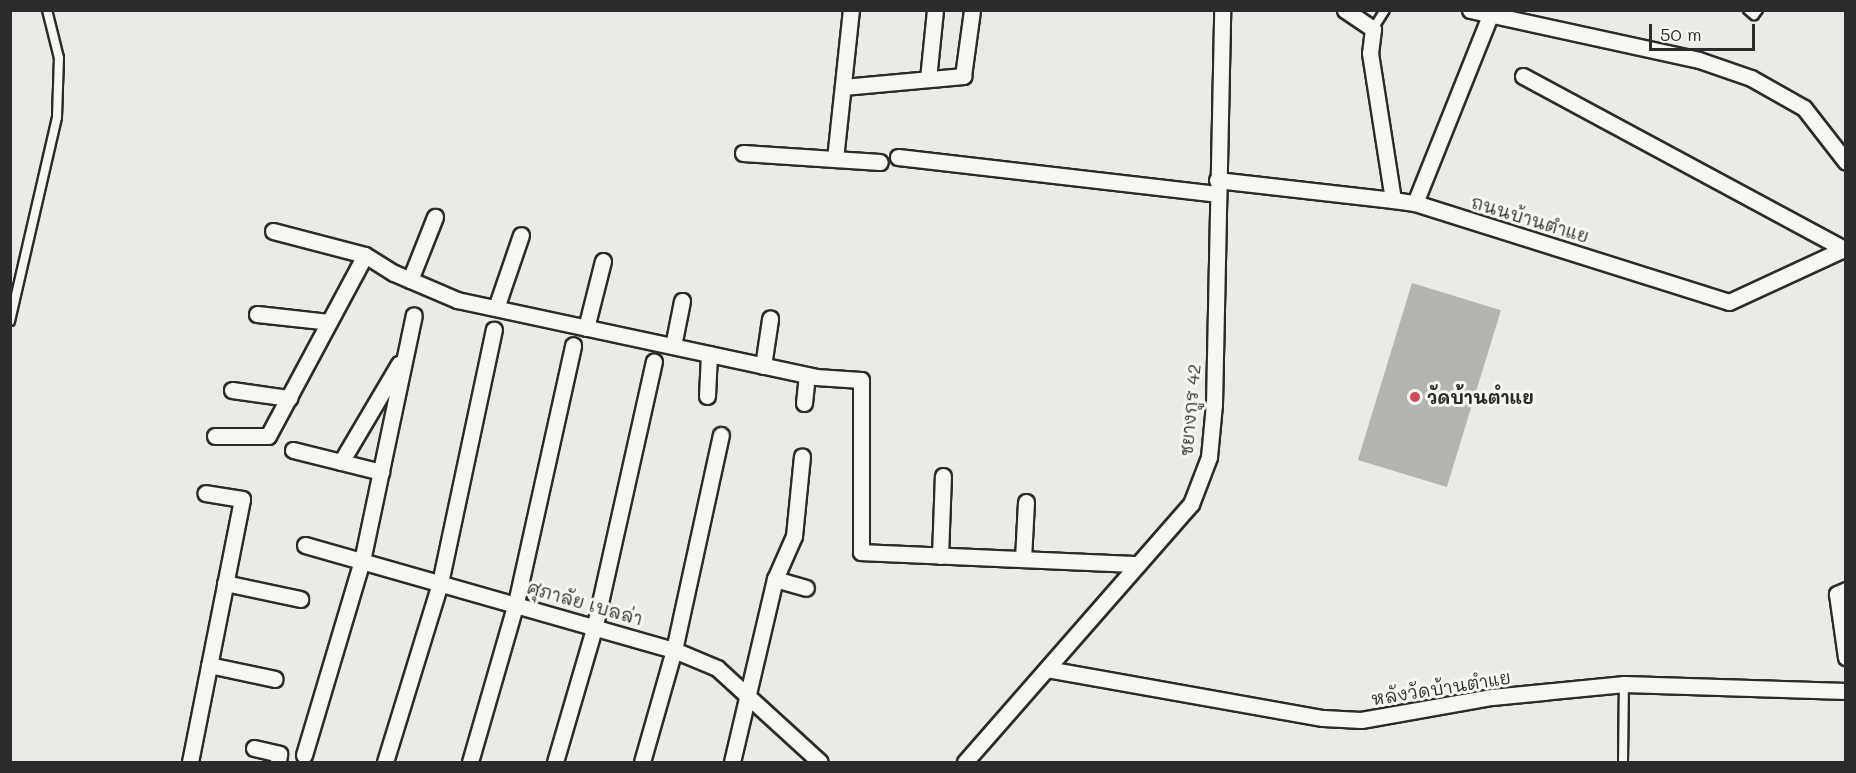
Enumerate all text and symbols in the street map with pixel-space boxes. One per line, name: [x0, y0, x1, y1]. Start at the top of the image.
scale bar: [1652, 12, 1758, 50]
text: 50 m: [1660, 22, 1702, 46]
street label: ถนนบ้านตำแย: [1468, 191, 1592, 247]
street label: ชยางกูร 42: [1175, 363, 1205, 457]
place label: วัดบ้านตำแย: [1427, 386, 1534, 408]
marker: วัดบ้านตำแย: [1408, 390, 1422, 404]
street label: ศุภาลัย เบลล่า: [525, 576, 645, 630]
street label: หลังวัดบ้านตำแย: [1370, 666, 1512, 710]

